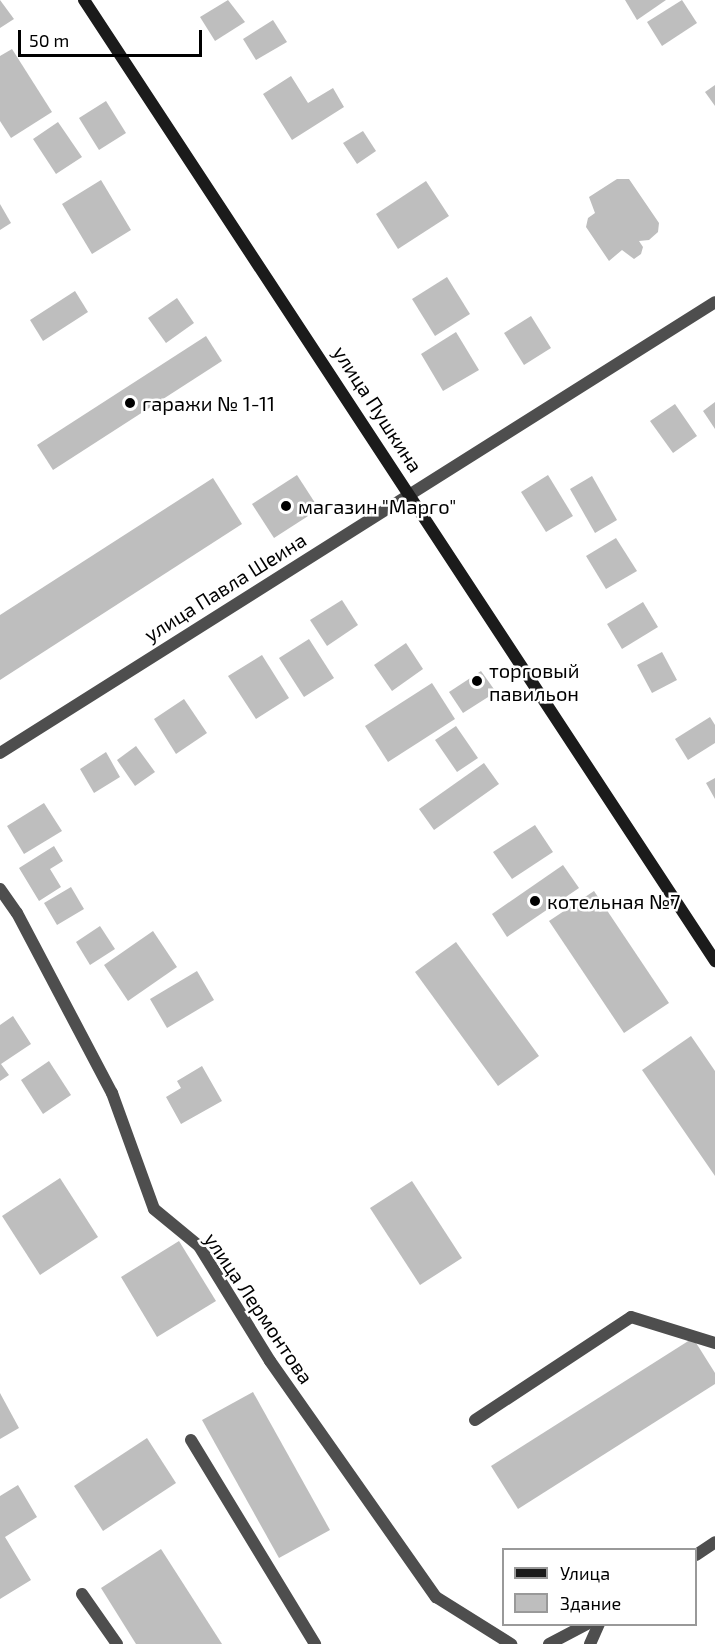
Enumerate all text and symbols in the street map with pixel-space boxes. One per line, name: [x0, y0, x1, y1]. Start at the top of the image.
scale bar: [21, 18, 206, 56]
text: 50 m: [29, 29, 69, 51]
street label: улица Пушкина: [328, 341, 428, 477]
place label: гаражи № 1-11: [142, 391, 275, 415]
marker: гаражи № 1-11: [123, 396, 137, 410]
place label: магазин "Марго": [298, 494, 457, 518]
marker: магазин "Марго": [279, 499, 293, 513]
street label: улица Павла Шеина: [140, 527, 310, 647]
place label: торговый павильон: [489, 658, 579, 705]
marker: торговый павильон: [470, 674, 484, 688]
place label: котельная №7: [547, 889, 680, 913]
marker: котельная №7: [528, 894, 542, 908]
street label: улица Лермонтова: [200, 1228, 318, 1388]
legend: [502, 1548, 697, 1626]
text: Улица: [560, 1562, 610, 1584]
text: Здание: [560, 1592, 621, 1614]

